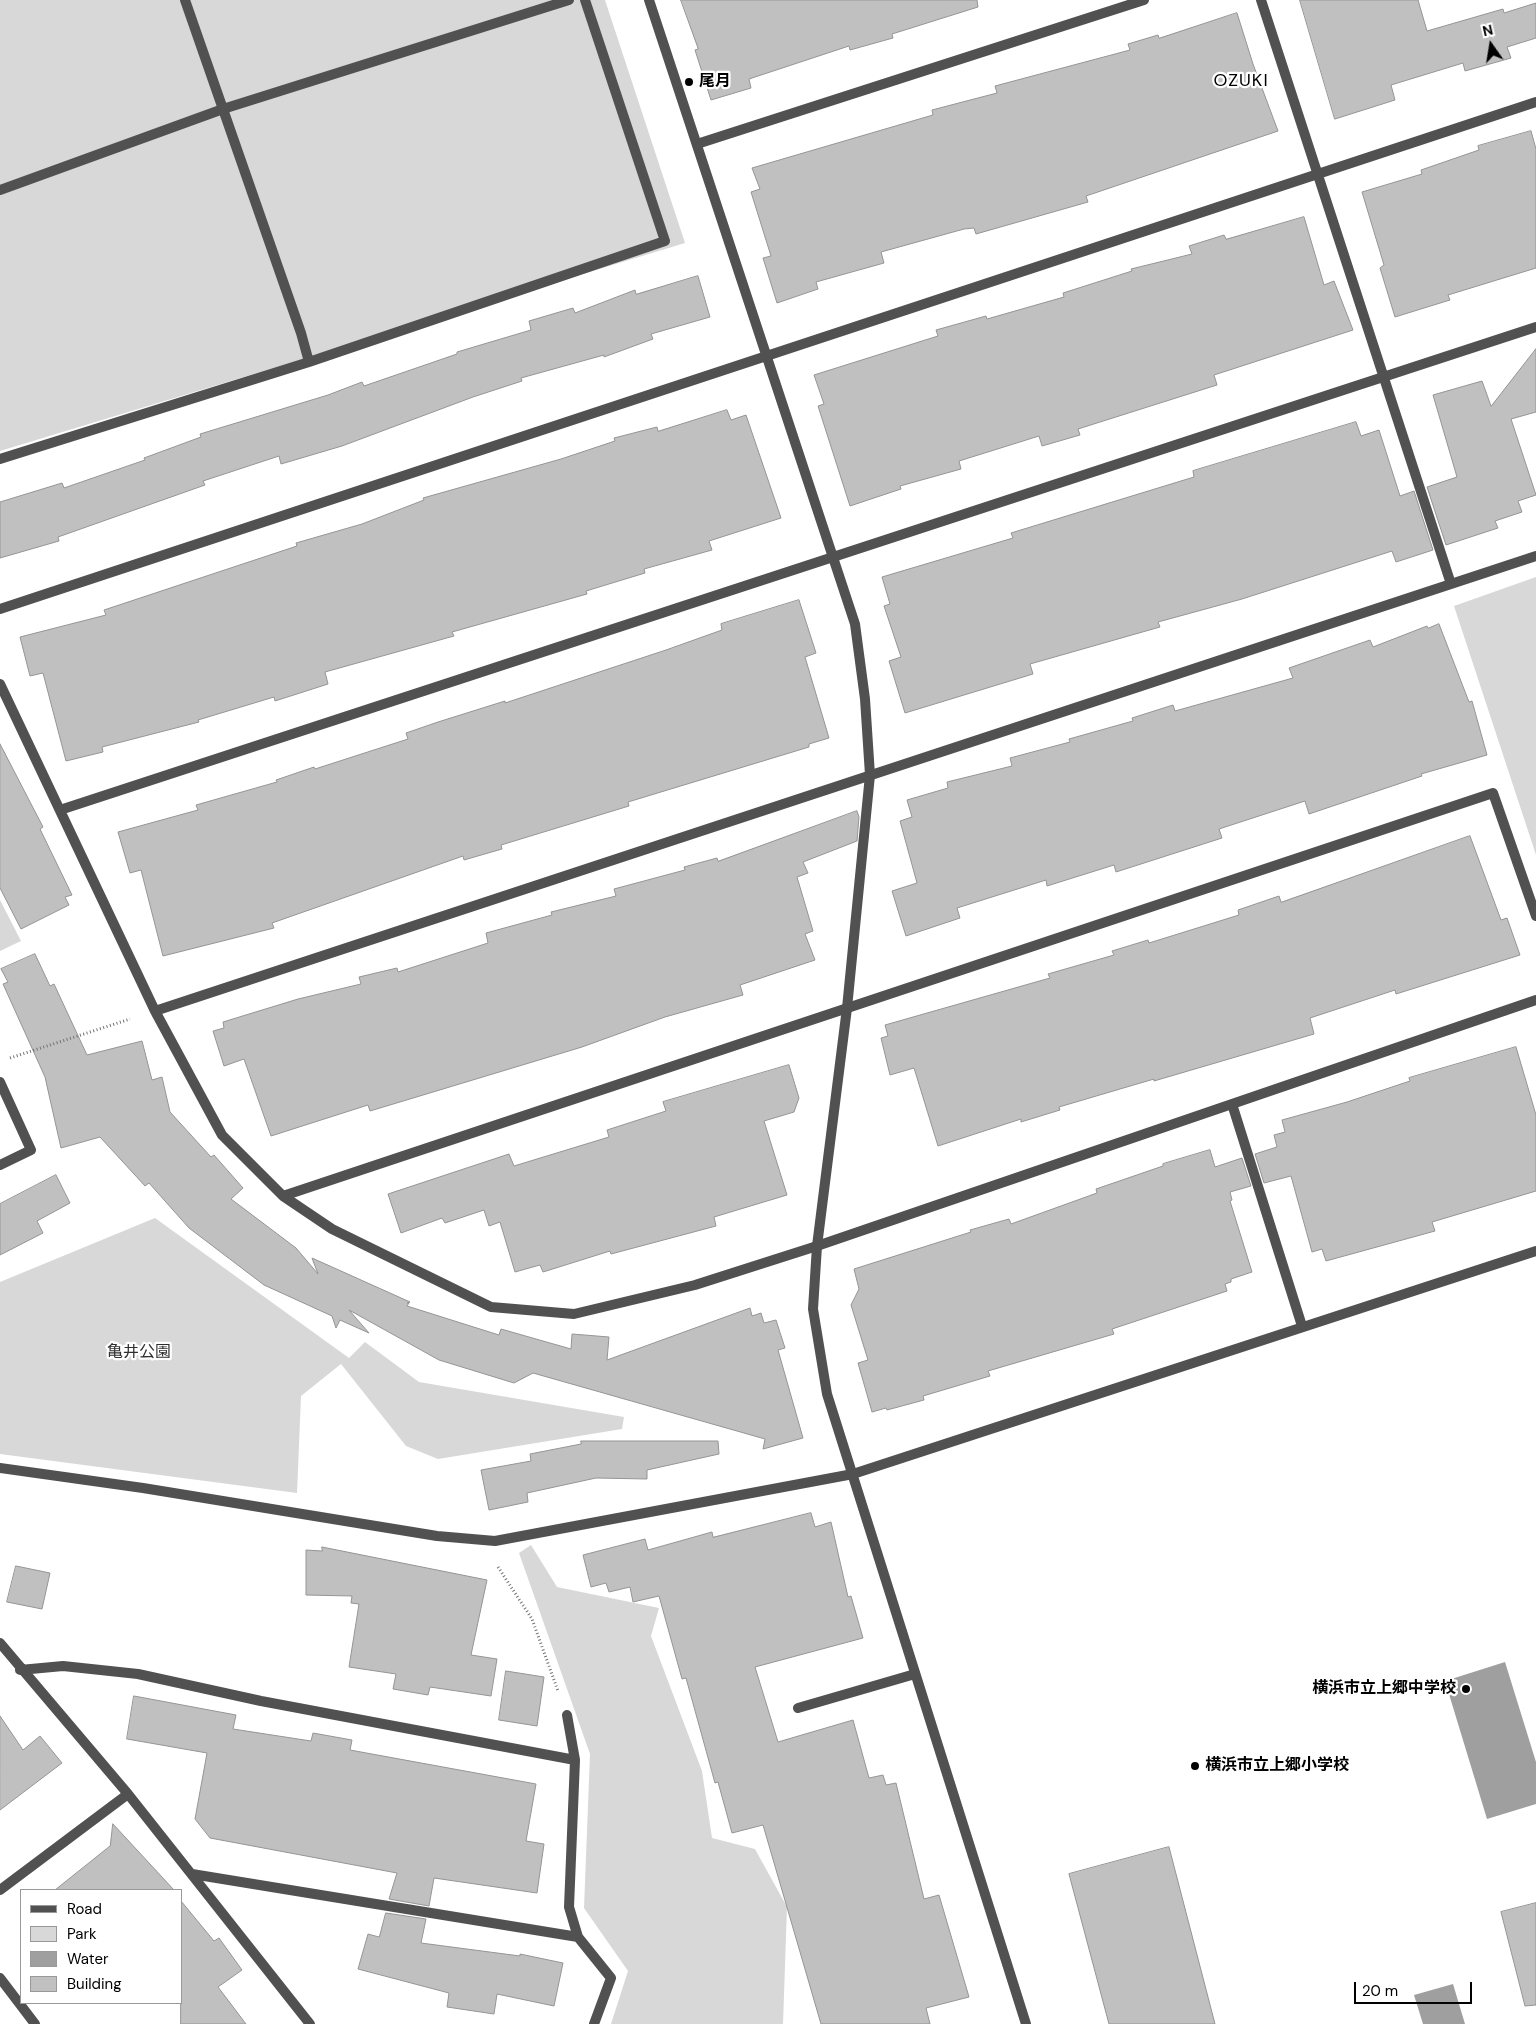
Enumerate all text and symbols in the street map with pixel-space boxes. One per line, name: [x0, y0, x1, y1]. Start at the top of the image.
north arrow: [1466, 20, 1516, 70]
text: N: [1481, 20, 1495, 40]
district label: OZUKI: [1213, 70, 1269, 92]
place label: 尾月: [699, 72, 731, 92]
marker: 尾月: [683, 76, 695, 88]
park label: 亀井公園: [107, 1343, 171, 1363]
place label: 横浜市立上郷中学校: [1312, 1679, 1456, 1699]
marker: 横浜市立上郷中学校: [1460, 1683, 1472, 1695]
place label: 横浜市立上郷小学校: [1205, 1756, 1349, 1776]
marker: 横浜市立上郷小学校: [1189, 1760, 1201, 1772]
legend: [20, 1889, 182, 2004]
text: Road: [67, 1899, 102, 1919]
text: Park: [67, 1924, 97, 1944]
text: Water: [67, 1949, 108, 1969]
scale bar: [1356, 1972, 1474, 2004]
text: Building: [67, 1974, 122, 1994]
text: 20 m: [1362, 1981, 1398, 2001]

